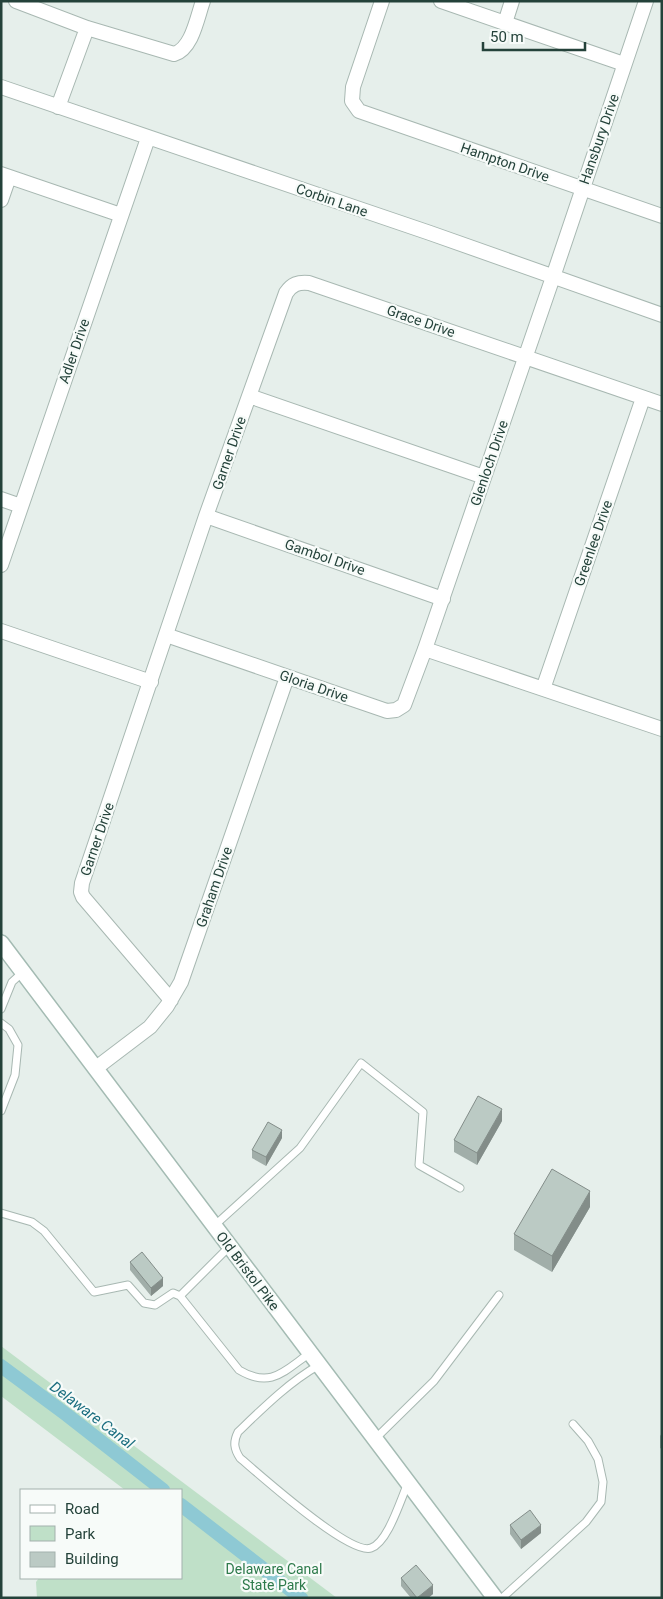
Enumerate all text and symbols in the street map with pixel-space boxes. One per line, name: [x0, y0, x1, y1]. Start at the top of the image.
scale bar: [483, 20, 586, 52]
text: 50 m: [490, 28, 524, 46]
street label: Hansbury Drive: [576, 92, 622, 186]
street label: Hampton Drive: [459, 139, 551, 185]
street label: Corbin Lane: [294, 180, 370, 220]
street label: Grace Drive: [385, 302, 457, 340]
street label: Adler Drive: [55, 316, 93, 386]
street label: Garner Drive: [209, 414, 249, 492]
street label: Glenloch Drive: [467, 418, 511, 508]
street label: Greenlee Drive: [571, 498, 615, 588]
street label: Gambol Drive: [283, 536, 367, 578]
street label: Gloria Drive: [278, 667, 350, 705]
street label: Garner Drive: [77, 800, 117, 878]
street label: Graham Drive: [193, 845, 235, 929]
street label: Old Bristol Pike: [213, 1228, 283, 1314]
water label: Delaware Canal: [46, 1378, 138, 1453]
legend: [20, 1489, 182, 1579]
text: Road: [65, 1500, 99, 1518]
text: Park: [65, 1525, 96, 1543]
text: Building: [65, 1550, 119, 1568]
park label: Delaware Canal State Park: [226, 1561, 322, 1593]

